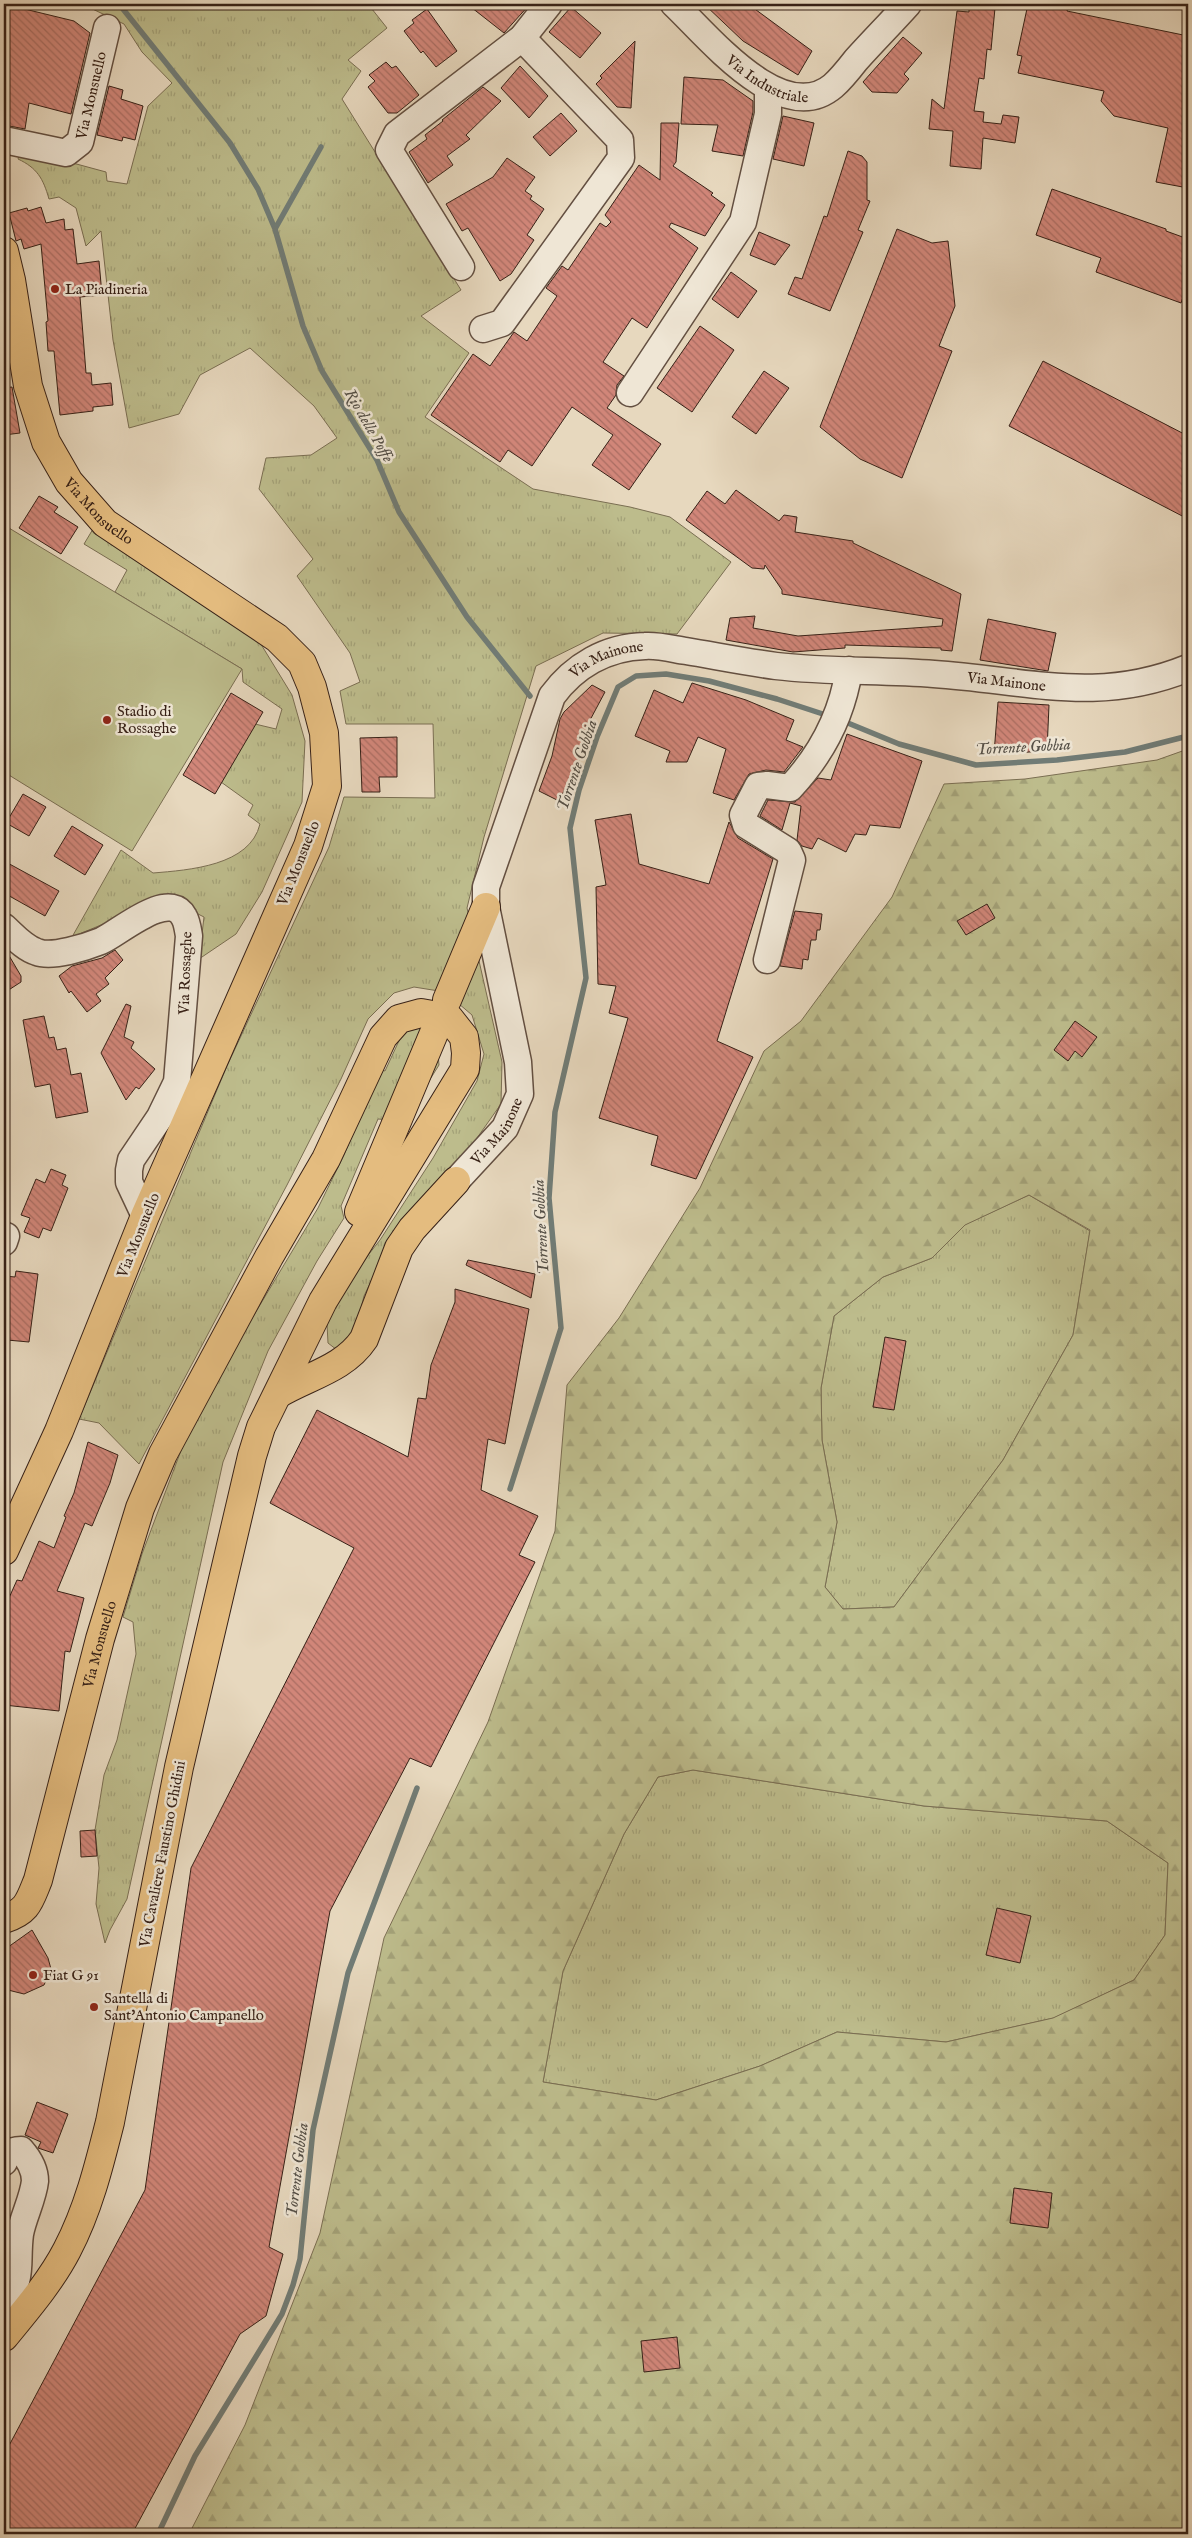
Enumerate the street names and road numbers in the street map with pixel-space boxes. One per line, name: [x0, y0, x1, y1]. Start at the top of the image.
street label: Via Monsuello: [72, 50, 111, 142]
street label: Via Industriale: [721, 50, 809, 107]
street label: Via Monsuello: [59, 473, 137, 549]
street label: Via Mainone: [565, 637, 644, 683]
street label: Via Mainone: [965, 668, 1047, 696]
street label: Via Monsuello: [272, 818, 324, 909]
street label: Via Rossaghe: [175, 931, 196, 1016]
street label: Via Mainone: [466, 1095, 527, 1170]
street label: Via Monsuello: [112, 1190, 164, 1281]
street label: Via Monsuello: [79, 1599, 121, 1691]
street label: Via Cavaliere Faustino Ghidini: [135, 1759, 190, 1950]

